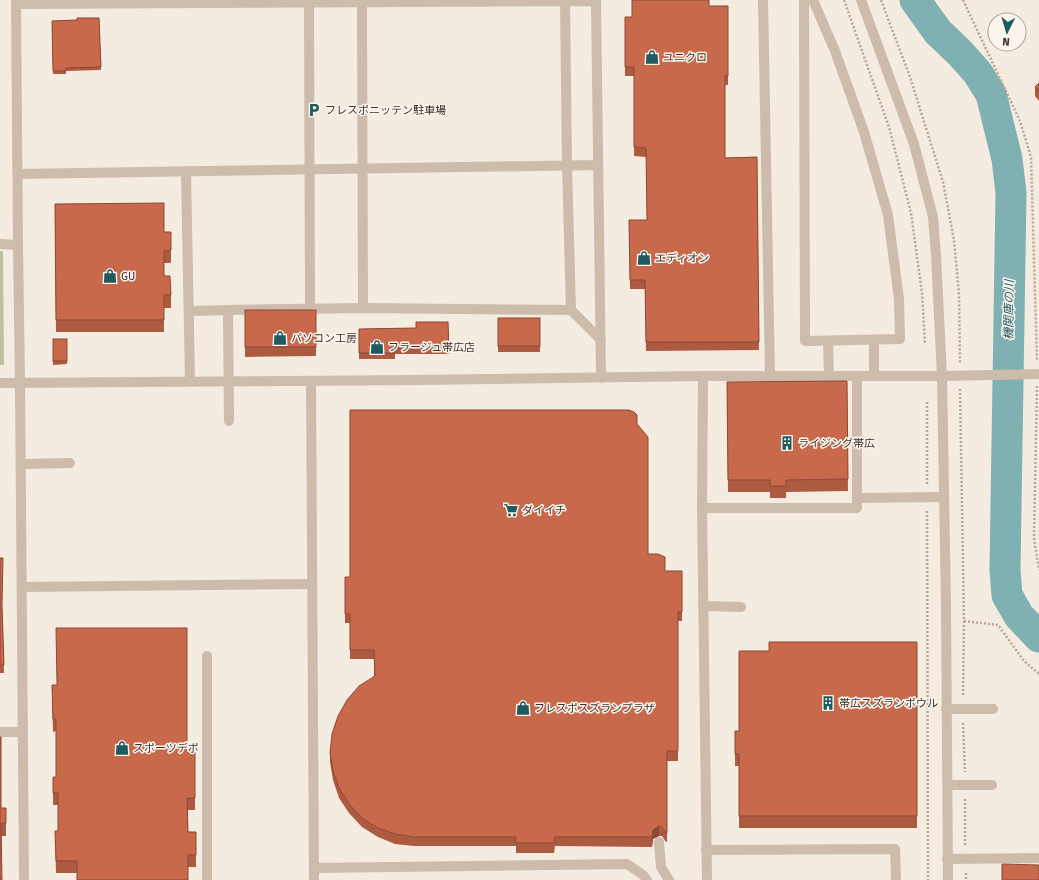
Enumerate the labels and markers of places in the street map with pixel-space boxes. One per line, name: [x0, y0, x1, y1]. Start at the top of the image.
shop icon: ユニクロ: [644, 49, 660, 65]
place label: ユニクロ: [663, 51, 707, 64]
parking icon: フレスポニッテン駐車場: [306, 102, 322, 118]
place label: フレスポニッテン駐車場: [325, 104, 446, 117]
shop icon: エディオン: [636, 250, 652, 266]
place label: エディオン: [655, 252, 709, 265]
shop icon: GU: [102, 268, 118, 284]
place label: GU: [121, 270, 135, 283]
shop icon: パソコン工房: [272, 330, 288, 346]
place label: パソコン工房: [291, 332, 357, 345]
shop icon: フラージュ帯広店: [369, 339, 385, 355]
place label: フラージュ帯広店: [388, 341, 475, 354]
building icon: ライジング帯広: [779, 435, 795, 451]
place label: ライジング帯広: [798, 437, 875, 450]
supermarket icon: ダイイチ: [503, 502, 519, 518]
place label: ダイイチ: [522, 504, 566, 517]
building icon: 帯広スズランボウル: [820, 695, 836, 711]
place label: 帯広スズランボウル: [839, 697, 938, 710]
shop icon: フレスポスズランプラザ: [515, 700, 531, 716]
place label: フレスポスズランプラザ: [534, 702, 655, 715]
shop icon: スポーツデポ: [114, 740, 130, 756]
place label: スポーツデポ: [133, 742, 199, 755]

